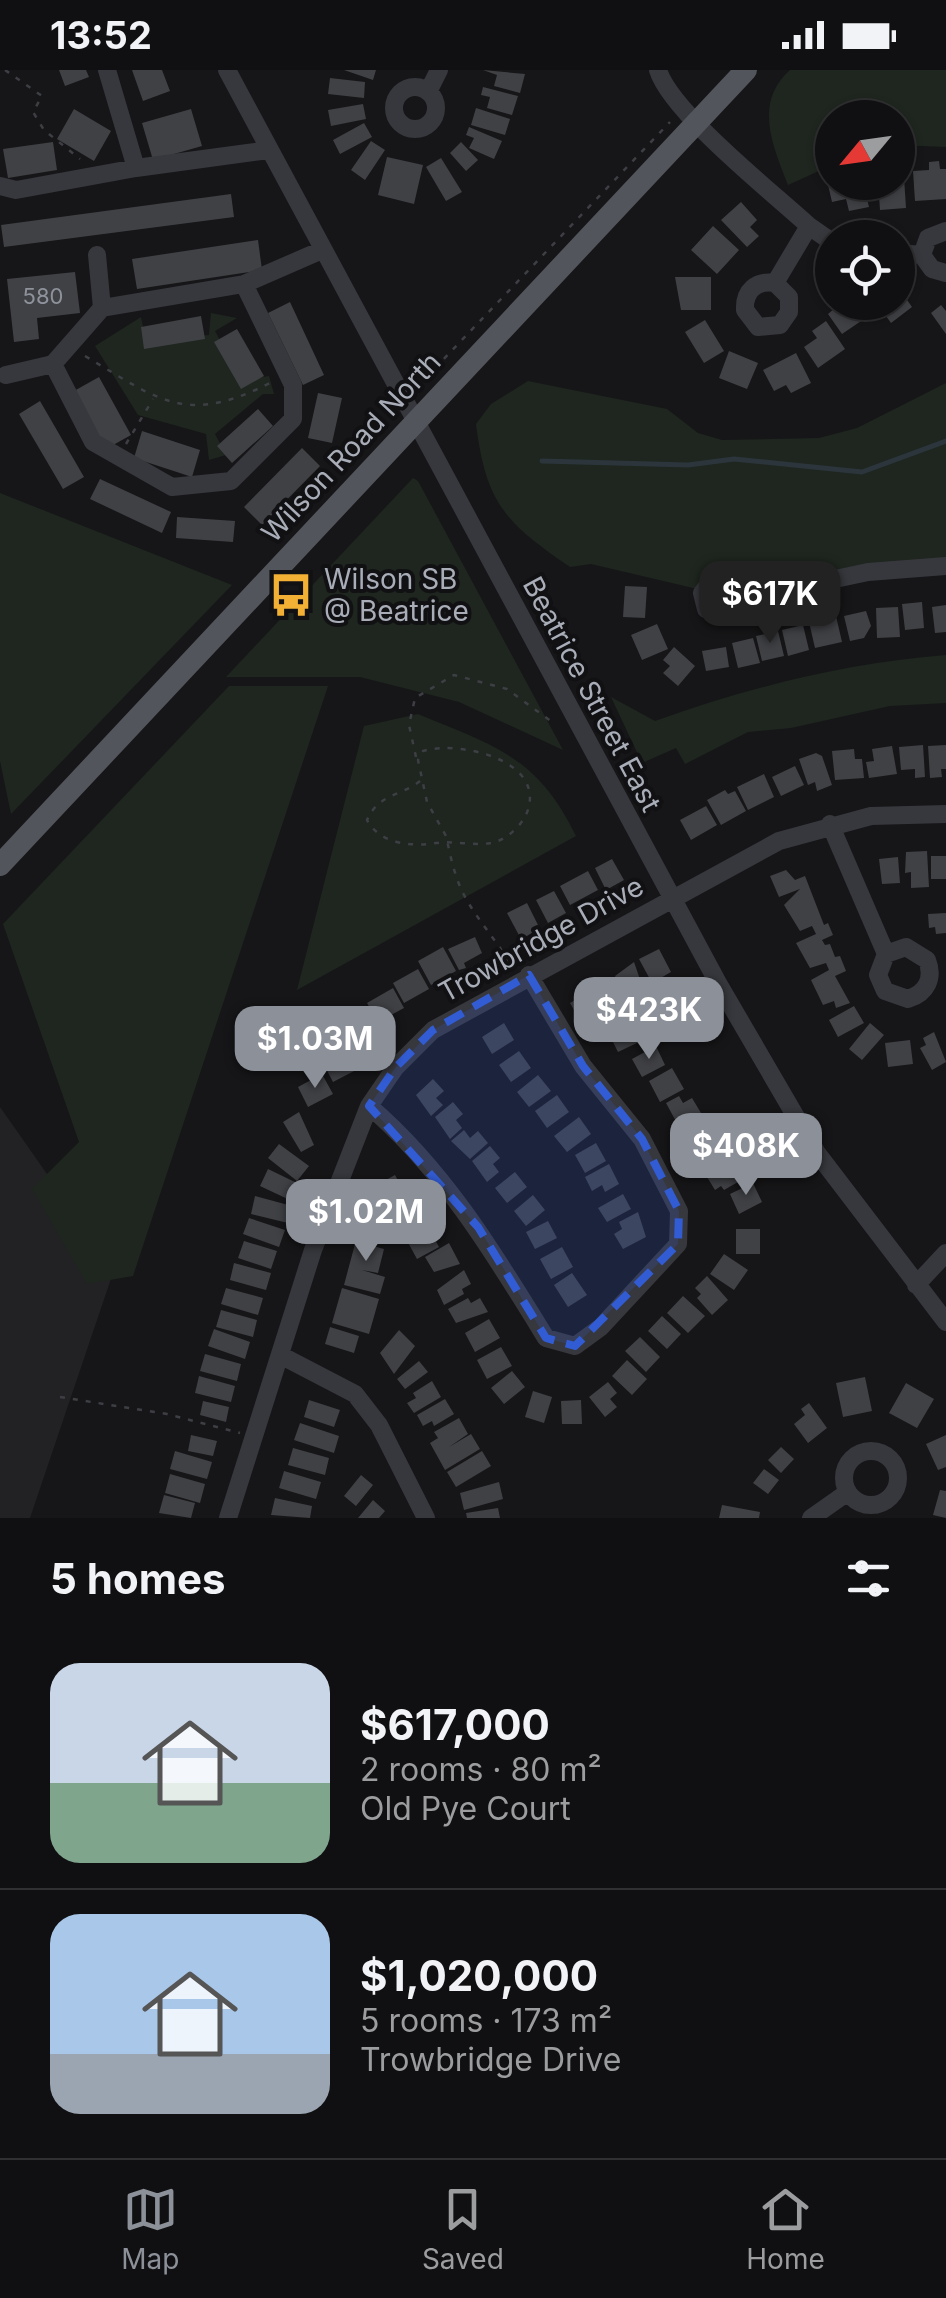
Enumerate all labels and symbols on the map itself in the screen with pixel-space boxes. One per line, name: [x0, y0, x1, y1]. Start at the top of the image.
north arrow: [815, 100, 915, 200]
house number: 580: [23, 283, 63, 309]
street label: Wilson Road North: [254, 345, 448, 549]
pin: $617K: [700, 561, 840, 646]
place label: Wilson SB @ Beatrice: [324, 562, 469, 628]
bus stop icon: Wilson SB @ Beatrice: [267, 571, 315, 619]
street label: Beatrice Street East: [516, 571, 668, 817]
street label: Trowbridge Drive: [433, 869, 649, 1009]
pin: $423K: [579, 977, 719, 1062]
pin: $1.03M: [234, 1006, 396, 1091]
pin: $408K: [676, 1113, 816, 1198]
pin: $1.02M: [285, 1179, 447, 1264]

